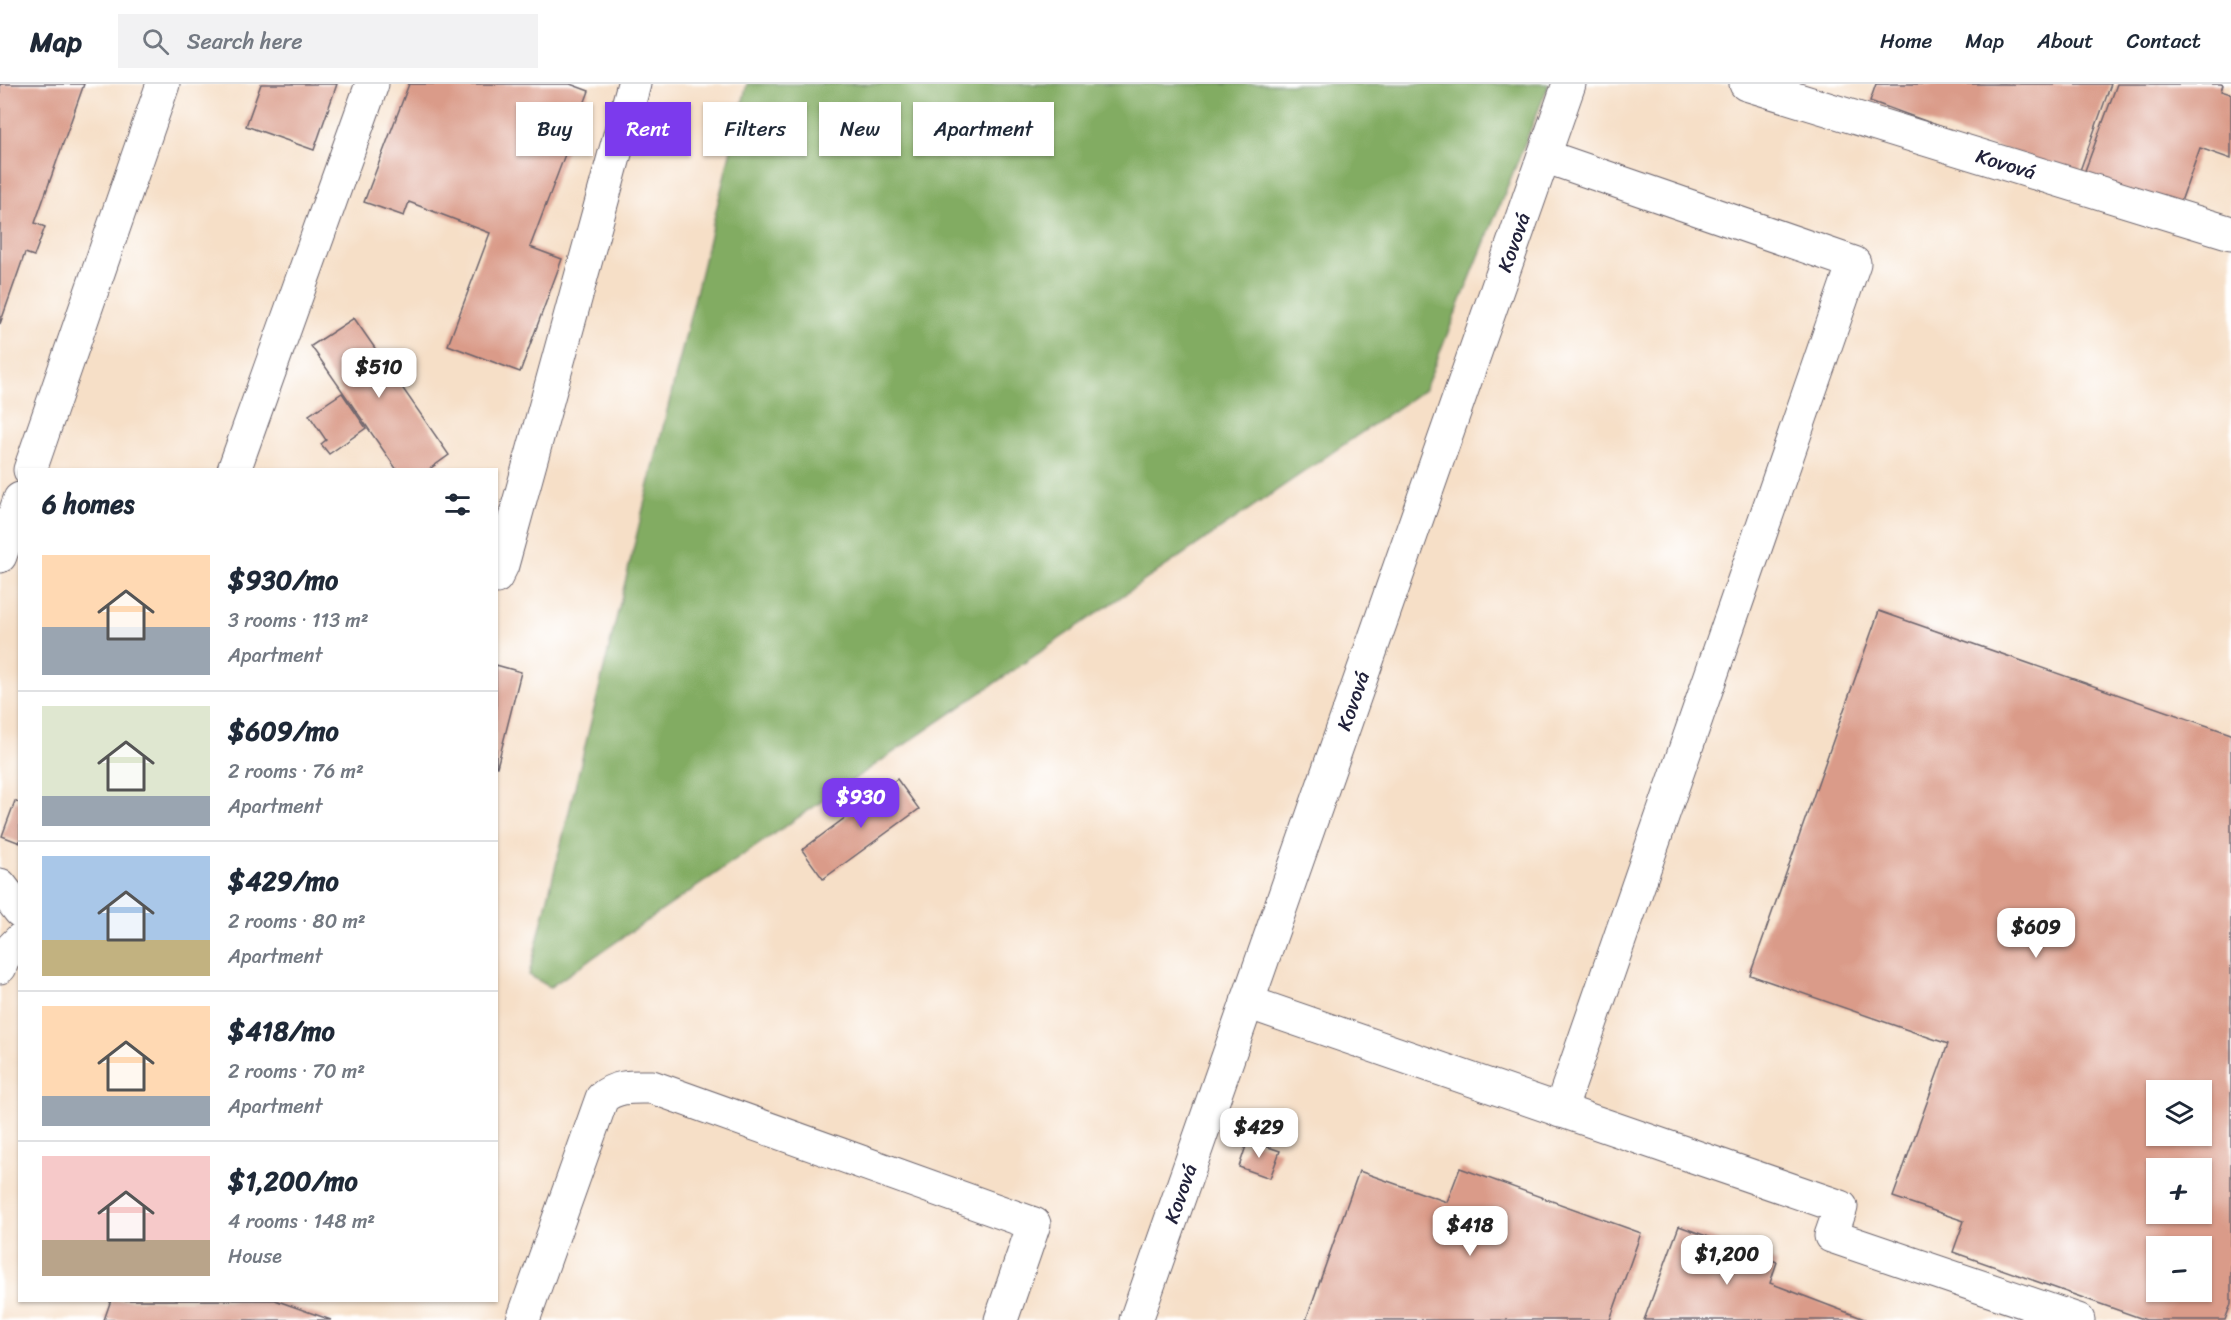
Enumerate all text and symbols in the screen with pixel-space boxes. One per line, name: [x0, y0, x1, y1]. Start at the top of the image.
search box: [118, 14, 538, 68]
text: Map: [30, 17, 82, 66]
text: Search here: [187, 22, 303, 61]
text: Home: [1880, 22, 1932, 60]
text: Map: [1965, 22, 2004, 60]
text: About: [2037, 22, 2094, 60]
text: Contact: [2127, 22, 2201, 60]
icon: search: [139, 25, 172, 58]
chip: Buy: [516, 102, 593, 156]
chip: Rent: [605, 102, 691, 156]
chip: Filters: [703, 102, 807, 156]
chip: New: [819, 102, 901, 156]
chip: Apartment: [913, 102, 1054, 156]
street label: Kovová: [1971, 139, 2040, 190]
street label: Kovová: [1487, 208, 1541, 277]
pin: $510: [343, 348, 415, 399]
text: $510: [356, 350, 402, 385]
text: 6 homes: [42, 481, 134, 527]
icon: filters: [441, 488, 474, 521]
text: $930/mo: [228, 557, 338, 603]
icon: home: [90, 579, 162, 651]
text: 3 rooms · 113 m²: [228, 603, 369, 638]
text: Apartment: [228, 638, 322, 673]
street label: Kovová: [1327, 666, 1380, 736]
text: $609/mo: [228, 708, 339, 754]
icon: home: [90, 730, 162, 802]
text: 2 rooms · 76 m²: [228, 754, 364, 789]
pin: $930: [825, 778, 897, 829]
text: $930: [836, 780, 886, 815]
text: Apartment: [228, 789, 322, 824]
text: $429/mo: [228, 858, 339, 904]
icon: home: [90, 880, 162, 952]
text: 2 rooms · 80 m²: [228, 904, 366, 939]
pin: $609: [2000, 908, 2072, 959]
text: $609: [2011, 910, 2061, 945]
text: Apartment: [228, 939, 322, 974]
text: $418/mo: [228, 1008, 335, 1054]
icon: home: [90, 1030, 162, 1102]
text: 2 rooms · 70 m²: [228, 1054, 365, 1089]
map controls: [2146, 1080, 2212, 1302]
button: layers: [2146, 1080, 2212, 1146]
text: Apartment: [228, 1089, 322, 1124]
pin: $429: [1223, 1108, 1295, 1159]
text: $429: [1234, 1110, 1284, 1145]
text: $1,200/mo: [228, 1158, 358, 1204]
button: +: [2146, 1158, 2212, 1224]
street label: Kovová: [1154, 1159, 1207, 1228]
icon: home: [90, 1180, 162, 1252]
text: 4 rooms · 148 m²: [228, 1204, 375, 1239]
pin: $418: [1434, 1206, 1506, 1257]
text: $418: [1447, 1208, 1493, 1243]
pin: $1,200: [1678, 1235, 1776, 1286]
button: −: [2146, 1236, 2212, 1302]
text: $1,200: [1695, 1237, 1759, 1272]
text: House: [228, 1239, 282, 1274]

